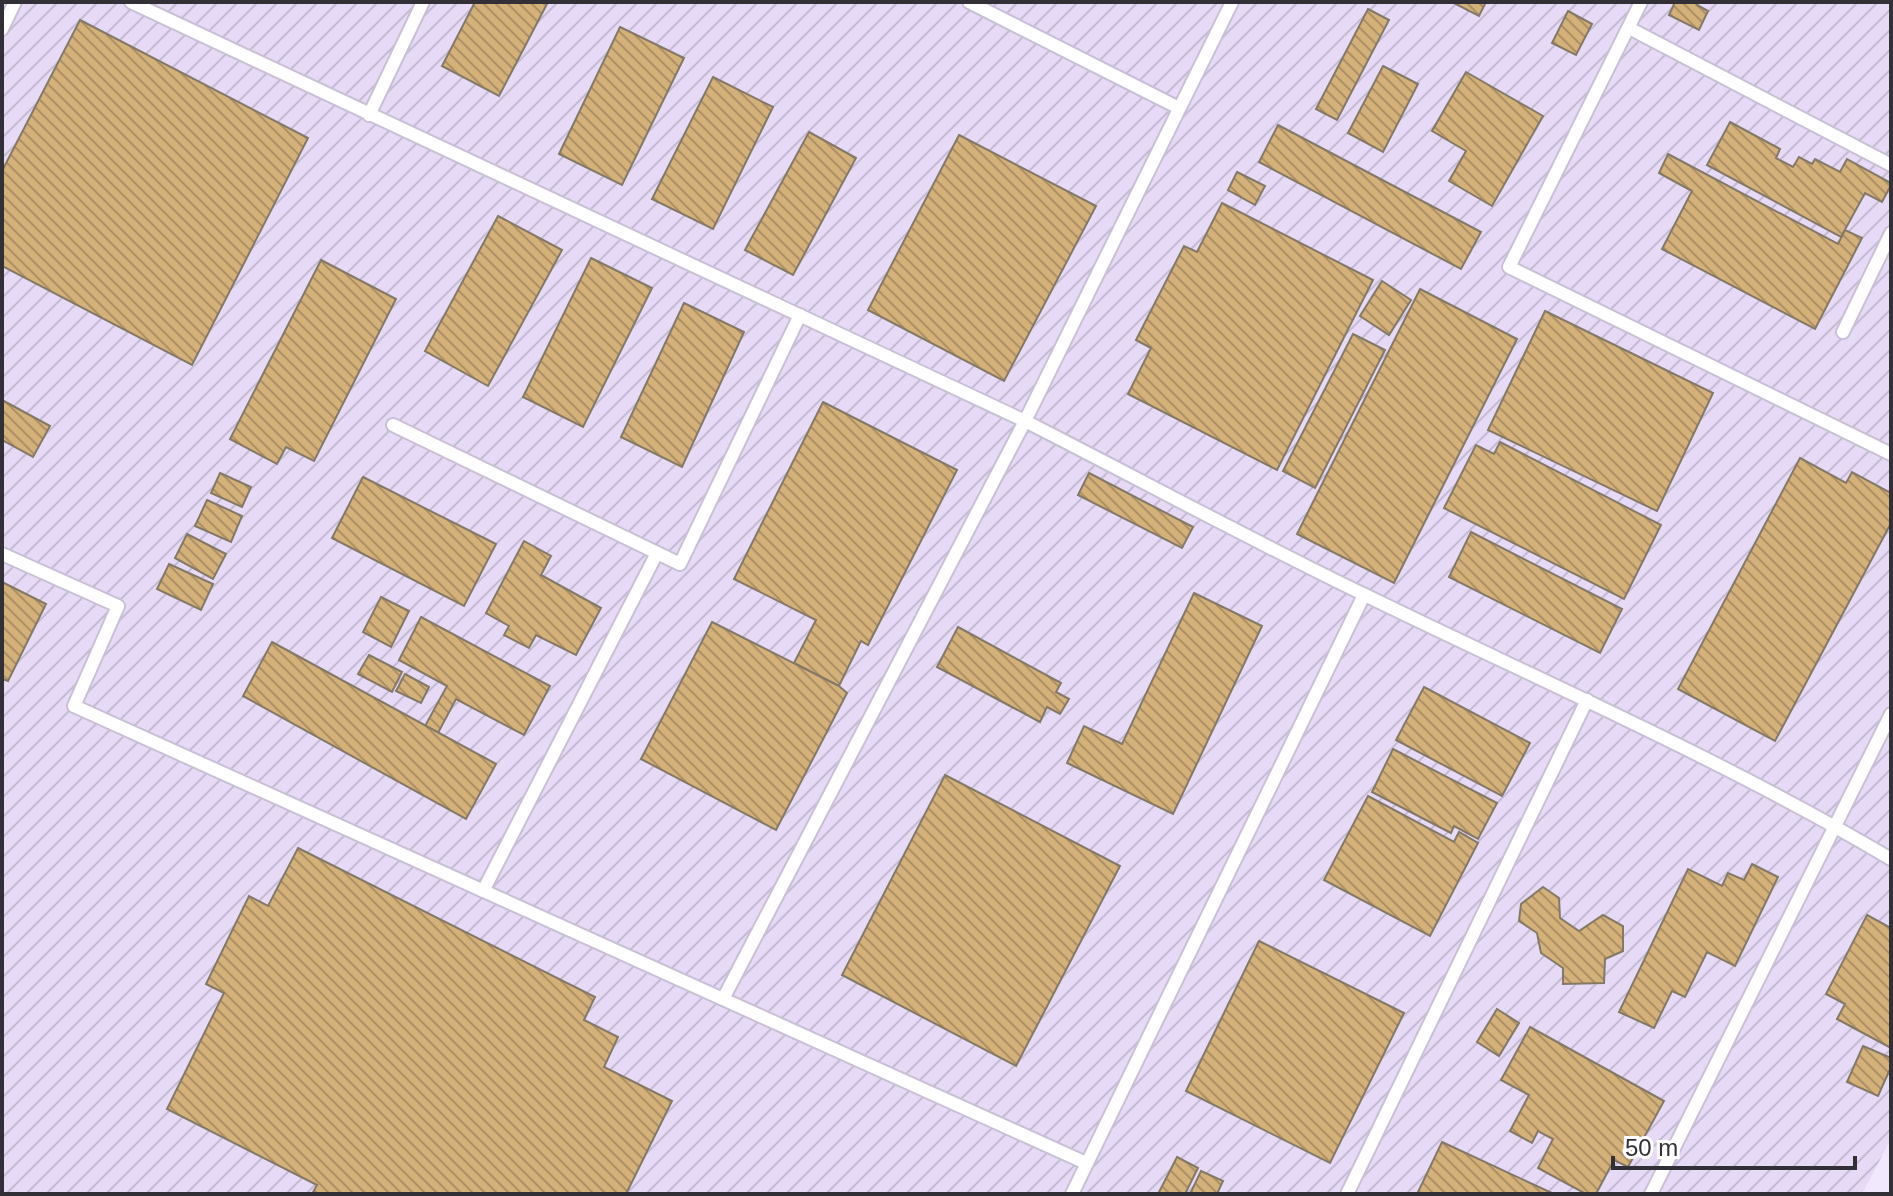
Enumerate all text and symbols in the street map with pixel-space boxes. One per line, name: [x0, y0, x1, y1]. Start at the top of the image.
scale bar: [1613, 1120, 1855, 1170]
text: 50 m: [1625, 1134, 1678, 1161]

